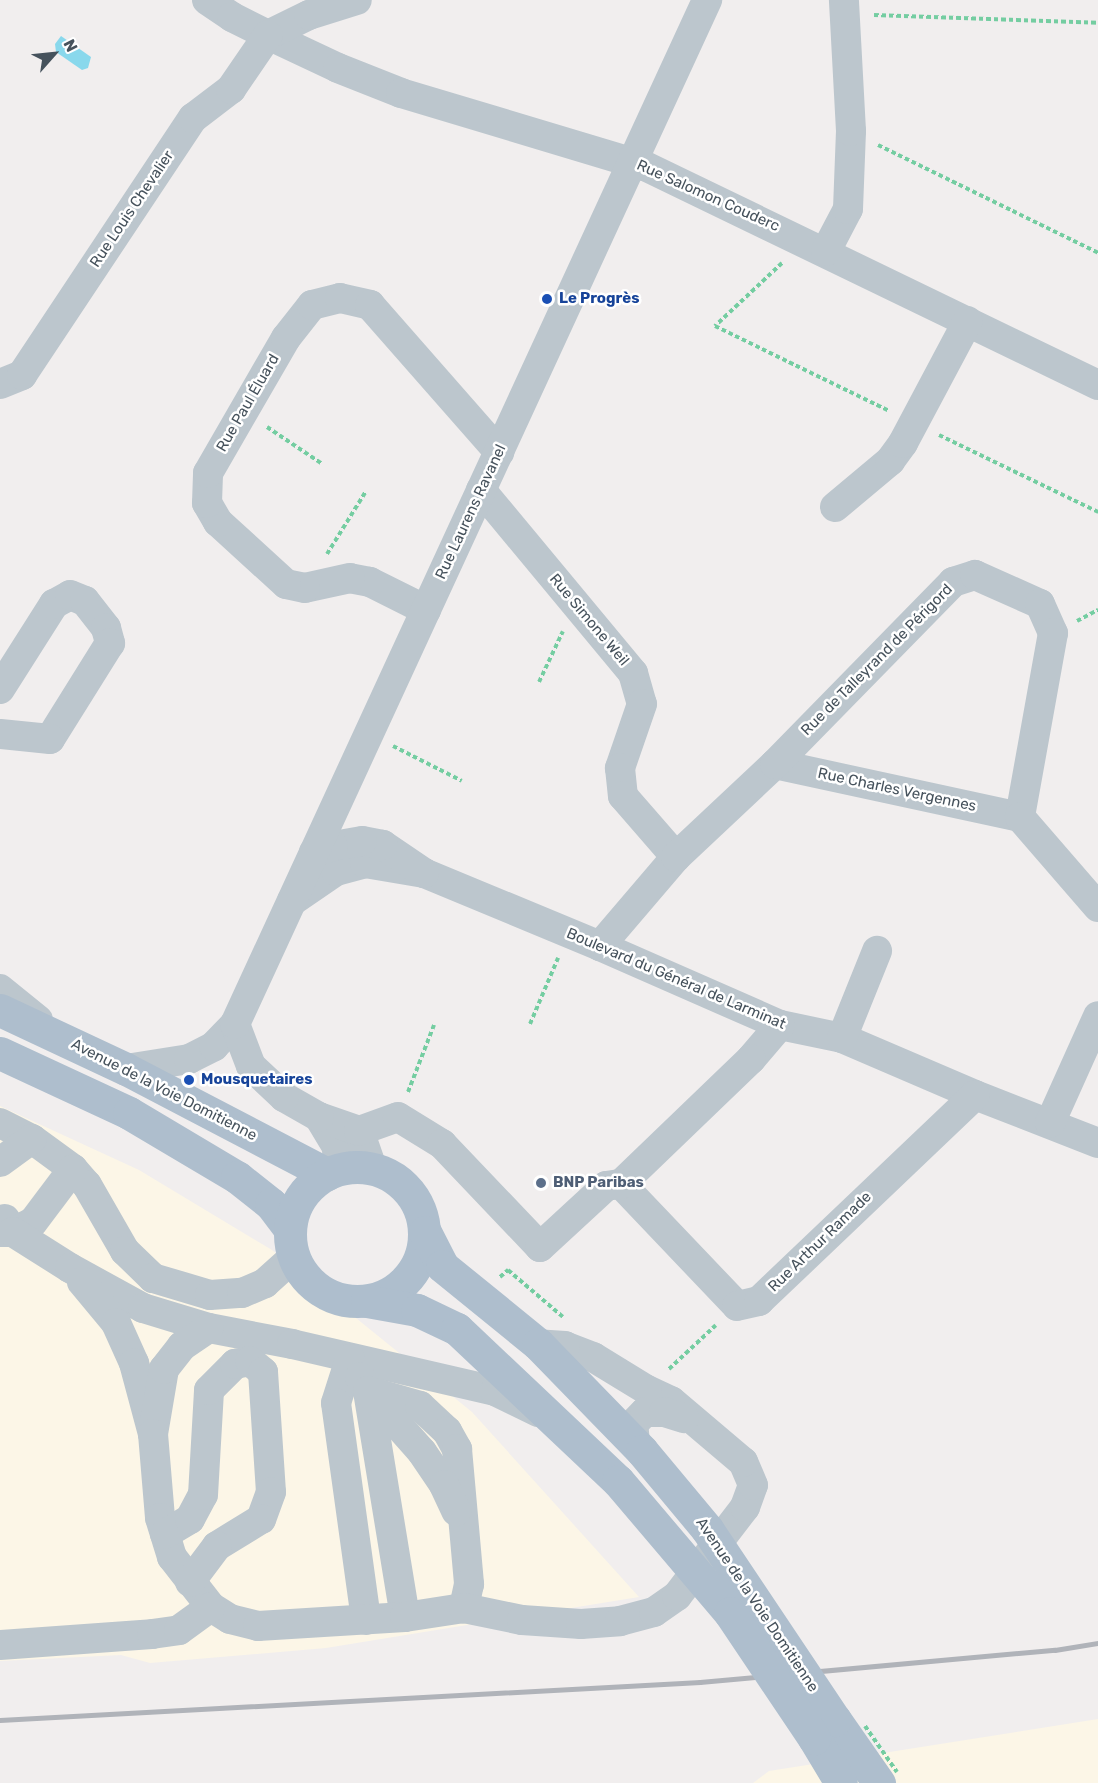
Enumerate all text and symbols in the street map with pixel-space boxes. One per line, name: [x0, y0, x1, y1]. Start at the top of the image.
north arrow: [24, 24, 84, 84]
text: N: [59, 36, 82, 55]
street label: Rue Louis Chevalier: [86, 147, 178, 271]
street label: Rue Salomon Couderc: [634, 156, 782, 236]
place label: Le Progrès: [559, 290, 639, 308]
marker: Le Progrès: [540, 292, 554, 306]
street label: Rue Paul Éluard: [213, 351, 283, 455]
street label: Rue Laurens Ravanel: [432, 442, 510, 582]
street label: Rue Simone Weil: [545, 570, 633, 670]
street label: Rue de Talleyrand de Périgord: [797, 580, 957, 740]
street label: Rue Charles Vergennes: [816, 764, 978, 816]
street label: Boulevard du Général de Larminat: [564, 925, 788, 1033]
street label: Avenue de la Voie Domitienne: [68, 1035, 260, 1145]
place label: Mousquetaires: [201, 1071, 313, 1089]
marker: Mousquetaires: [182, 1073, 196, 1087]
place label: BNP Paribas: [553, 1174, 644, 1192]
marker: BNP Paribas: [534, 1176, 548, 1190]
street label: Rue Arthur Ramade: [764, 1188, 876, 1296]
street label: Avenue de la Voie Domitienne: [692, 1514, 822, 1696]

